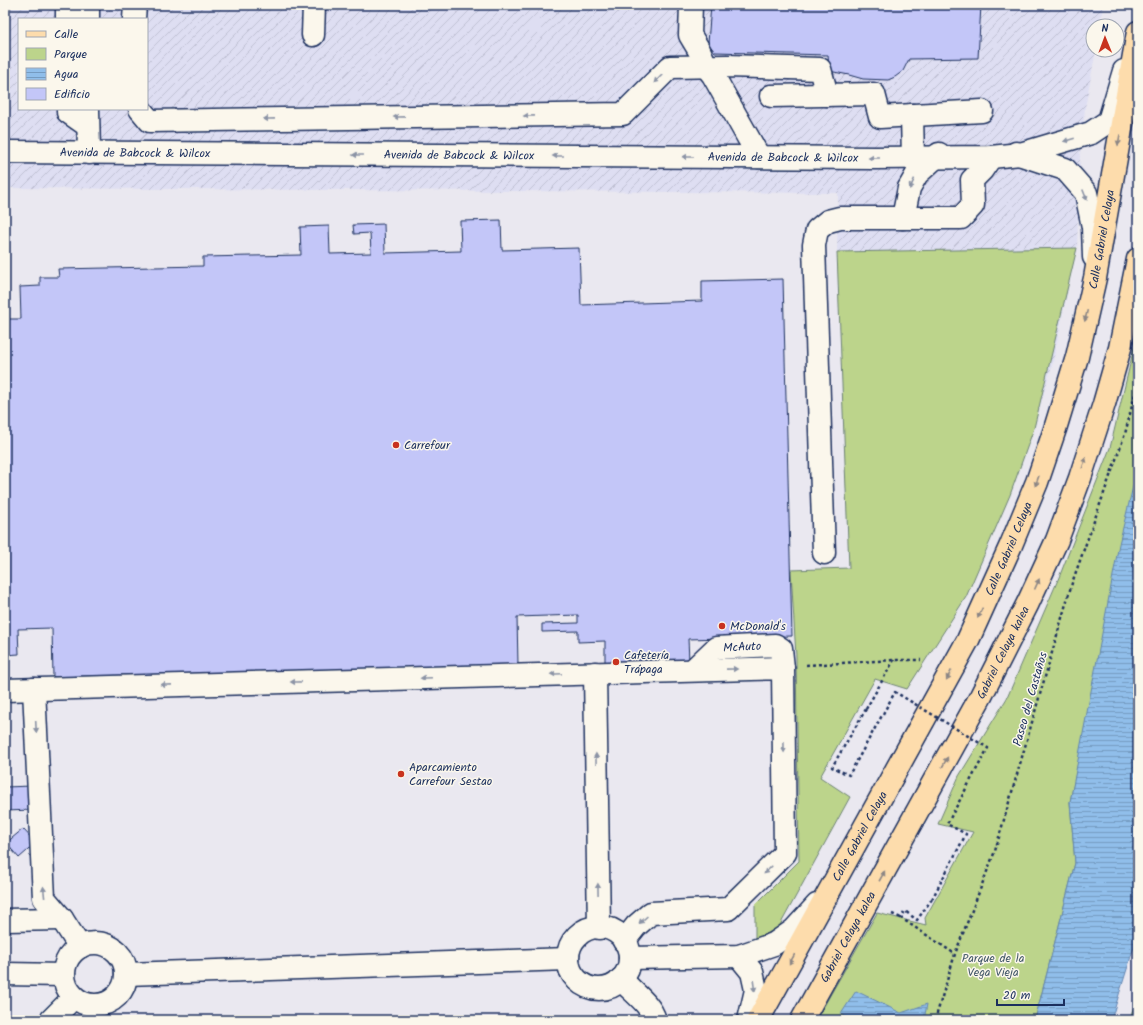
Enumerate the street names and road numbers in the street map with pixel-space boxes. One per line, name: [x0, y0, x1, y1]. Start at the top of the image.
street label: Avenida de Babcock & Wilcox: [60, 143, 211, 163]
street label: Avenida de Babcock & Wilcox: [384, 146, 535, 166]
street label: Avenida de Babcock & Wilcox: [708, 148, 859, 168]
street label: Calle Gabriel Celaya: [1084, 188, 1120, 291]
street label: Calle Gabriel Celaya: [980, 499, 1038, 599]
street label: Gabriel Celaya kalea: [972, 603, 1035, 702]
street label: McAuto: [723, 637, 762, 658]
street label: Paseo del Castaños: [1008, 650, 1053, 748]
street label: Calle Gabriel Celaya: [827, 787, 893, 885]
street label: Gabriel Celaya kalea: [815, 888, 882, 986]

